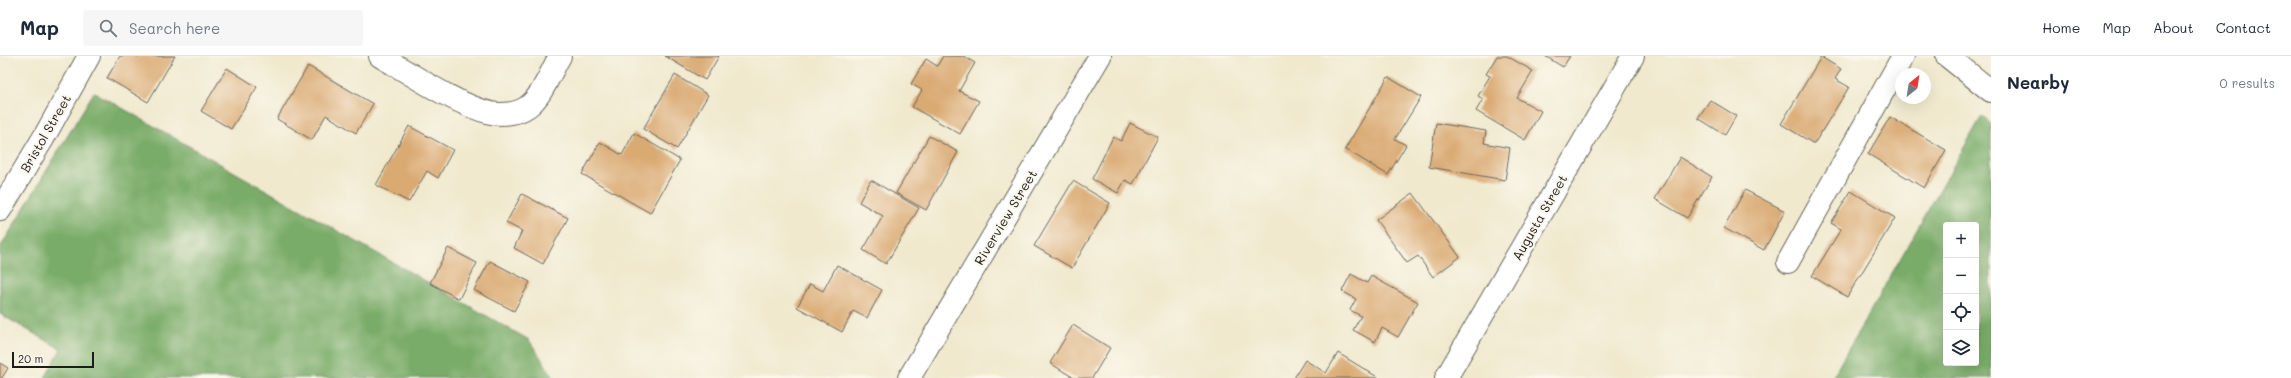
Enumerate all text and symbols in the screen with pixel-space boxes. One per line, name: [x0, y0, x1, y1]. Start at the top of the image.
search box: [83, 10, 363, 46]
text: Map: [20, 15, 59, 40]
icon: search: [97, 17, 119, 39]
text: Search here: [129, 18, 220, 38]
text: Home: [2042, 18, 2080, 37]
text: Map: [2102, 18, 2131, 37]
text: About: [2153, 18, 2194, 37]
text: Contact: [2216, 18, 2271, 37]
north arrow: [1895, 68, 1931, 104]
text: Nearby: [2007, 71, 2069, 93]
text: 0 results: [2220, 74, 2275, 91]
street label: Bristol Street: [16, 91, 74, 175]
street label: Riverview Street: [970, 166, 1040, 268]
street label: Augusta Street: [1508, 171, 1571, 263]
map controls: [1943, 222, 1979, 366]
button: +: [1943, 222, 1979, 258]
button: −: [1943, 258, 1979, 294]
button: locate: [1943, 294, 1979, 330]
button: layers: [1943, 330, 1979, 366]
scale bar: [12, 350, 94, 369]
text: 20 m: [18, 351, 43, 366]

